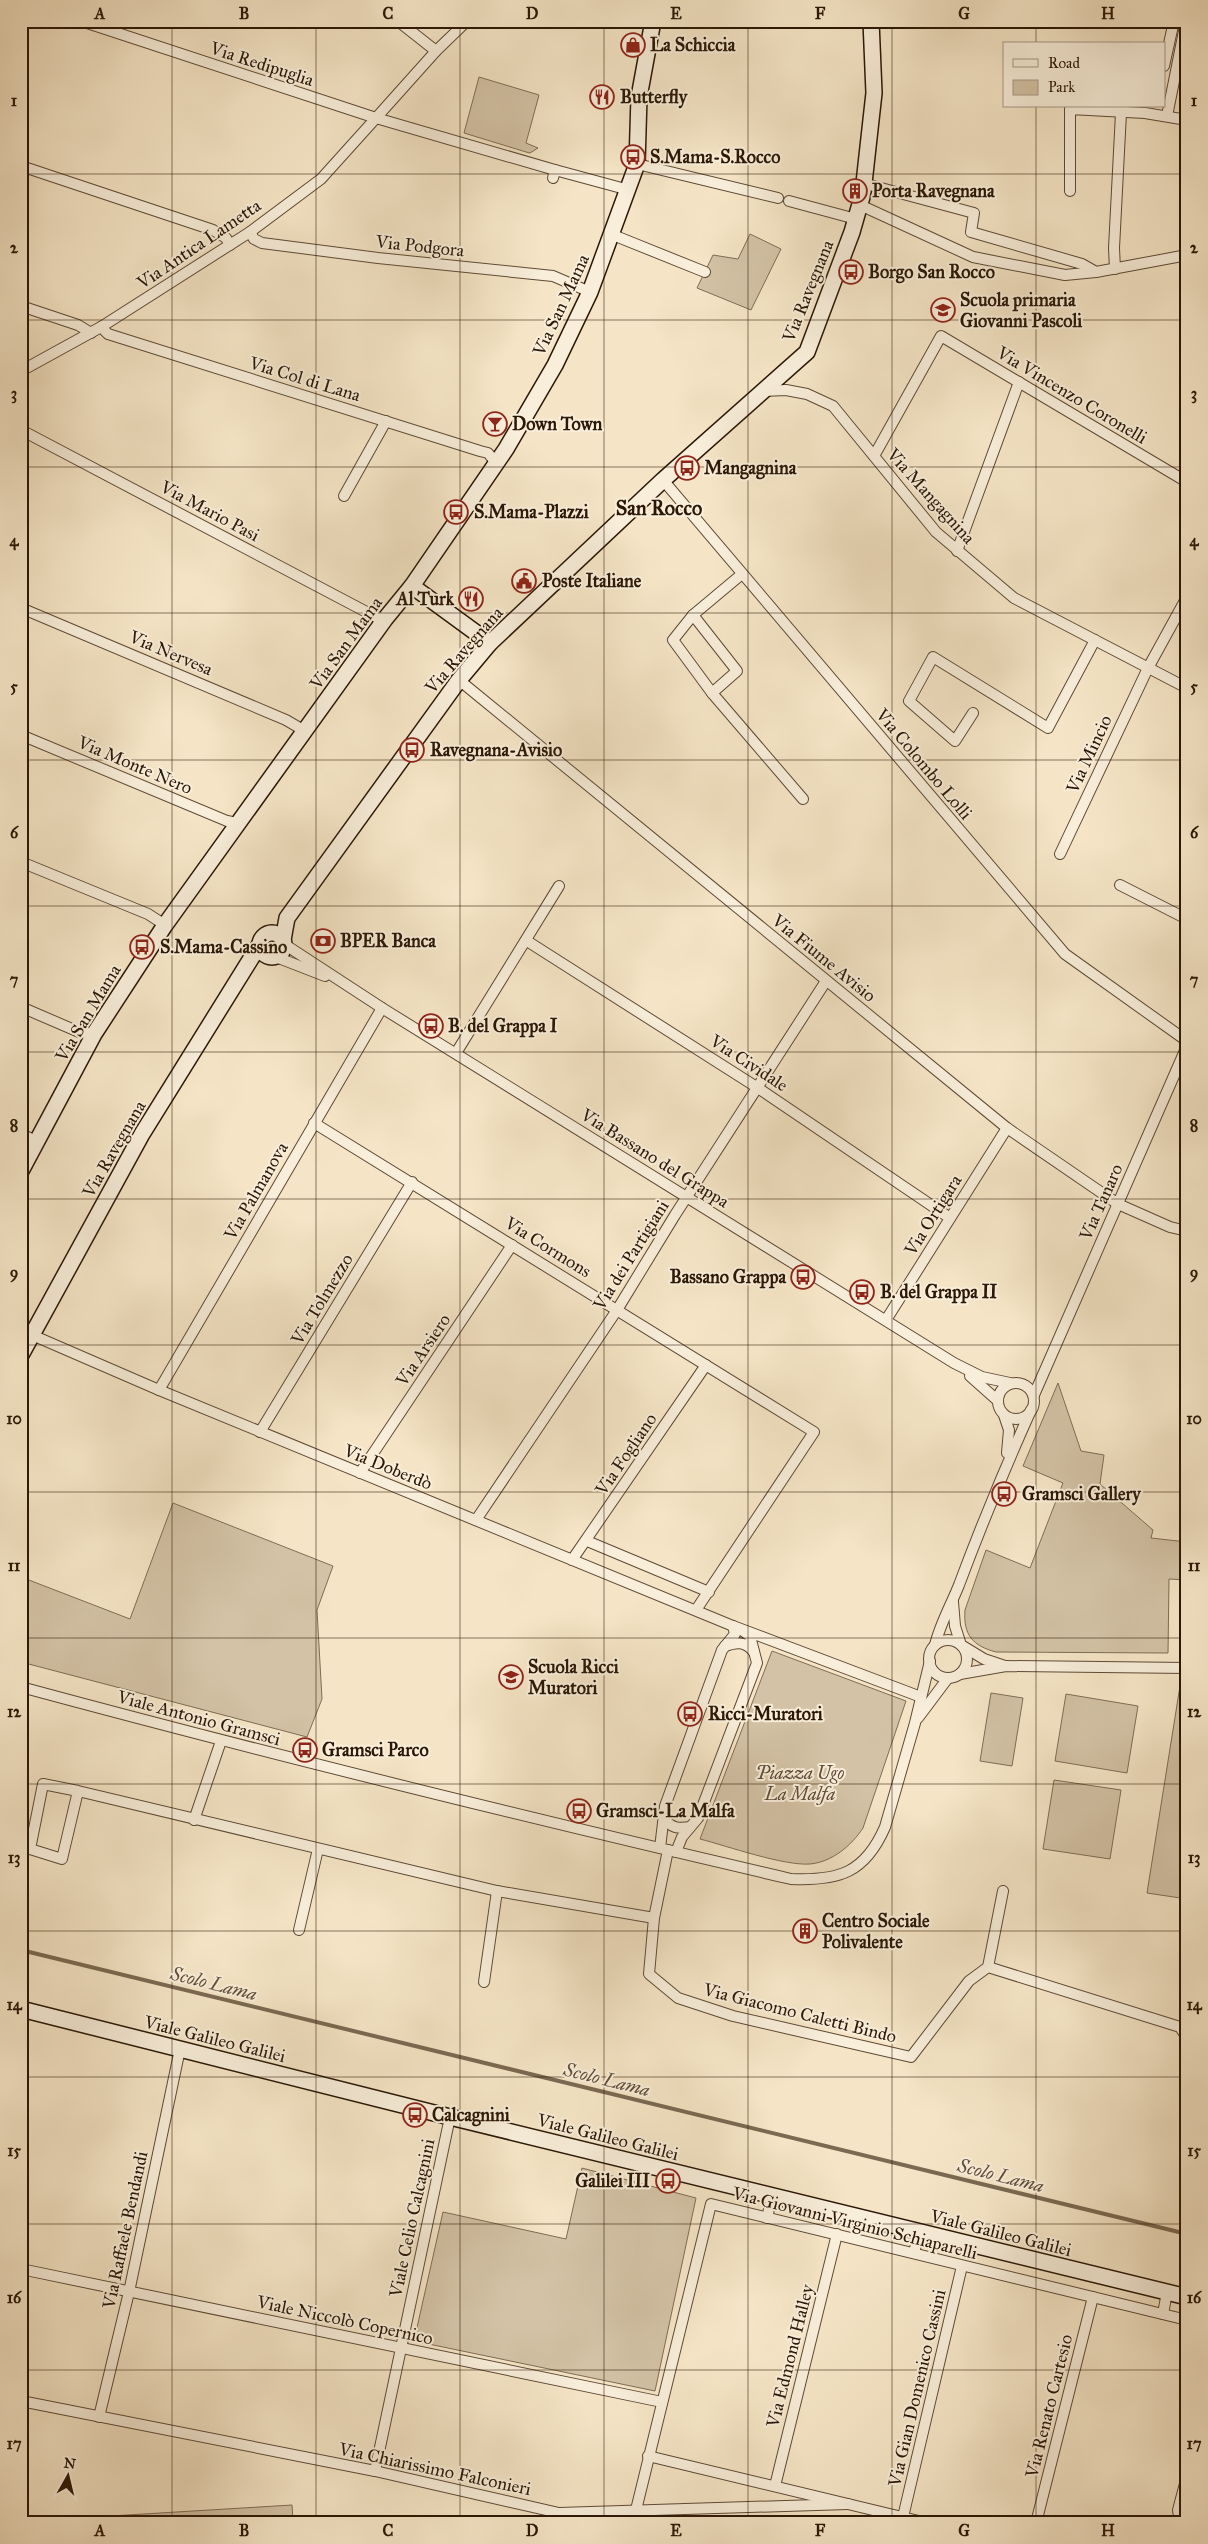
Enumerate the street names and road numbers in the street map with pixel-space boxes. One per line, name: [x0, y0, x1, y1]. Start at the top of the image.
street label: Via Redipuglia: [206, 37, 317, 92]
street label: Via Antica Lametta: [132, 194, 266, 294]
street label: Via Podgora: [374, 230, 466, 263]
street label: Via Ravegnana: [777, 236, 840, 347]
street label: Via San Mama: [527, 250, 594, 360]
street label: Via Vincenzo Coronelli: [992, 341, 1151, 449]
street label: Via Col di Lana: [246, 351, 364, 406]
street label: Via Mangagnina: [881, 443, 980, 549]
street label: Via Mario Pasi: [156, 475, 263, 546]
street label: Via San Mama: [304, 592, 387, 695]
street label: Via Ravegnana: [420, 602, 509, 699]
street label: Via Nervesa: [125, 625, 216, 681]
street label: Via Colombo Lolli: [870, 703, 977, 824]
street label: Via Mincio: [1061, 711, 1117, 798]
street label: Via Monte Nero: [74, 731, 196, 799]
street label: Via Fiume Avisio: [767, 909, 880, 1007]
street label: Via San Mama: [50, 960, 126, 1066]
street label: Via Cividale: [705, 1029, 792, 1096]
street label: Via Ravegnana: [77, 1096, 152, 1203]
street label: Via Bassano del Grappa: [576, 1103, 733, 1213]
street label: Via Palmanova: [219, 1138, 293, 1245]
street label: Via Tanaro: [1074, 1161, 1128, 1244]
street label: Via Ortigara: [899, 1170, 968, 1261]
street label: Via dei Partigiani: [588, 1196, 674, 1315]
street label: Via Cormons: [500, 1211, 595, 1282]
street label: Via Tolmezzo: [286, 1250, 358, 1349]
street label: Via Arsiero: [390, 1310, 455, 1391]
street label: Via Fogliano: [590, 1409, 662, 1501]
street label: Via Doberdò: [340, 1439, 435, 1495]
street label: Viale Antonio Gramsci: [114, 1685, 283, 1750]
street label: Via Giacomo Caletti Bindo: [700, 1978, 899, 2048]
street label: Viale Galileo Galilei: [141, 2011, 288, 2067]
street label: Viale Galileo Galilei: [534, 2109, 681, 2165]
street label: Viale Celio Calcagnini: [384, 2137, 441, 2300]
street label: Via Raffaele Bendandi: [97, 2149, 152, 2312]
street label: Via Giovanni Virginio Schiaparelli: [729, 2182, 980, 2265]
street label: Viale Galileo Galilei: [927, 2205, 1074, 2261]
street label: Via Edmond Halley: [761, 2282, 819, 2431]
street label: Via Gian Domenico Cassini: [883, 2287, 950, 2490]
street label: Viale Niccolò Copernico: [254, 2290, 435, 2349]
street label: Via Renato Cartesio: [1020, 2332, 1077, 2481]
street label: Via Chiarissimo Falconieri: [336, 2438, 533, 2500]

